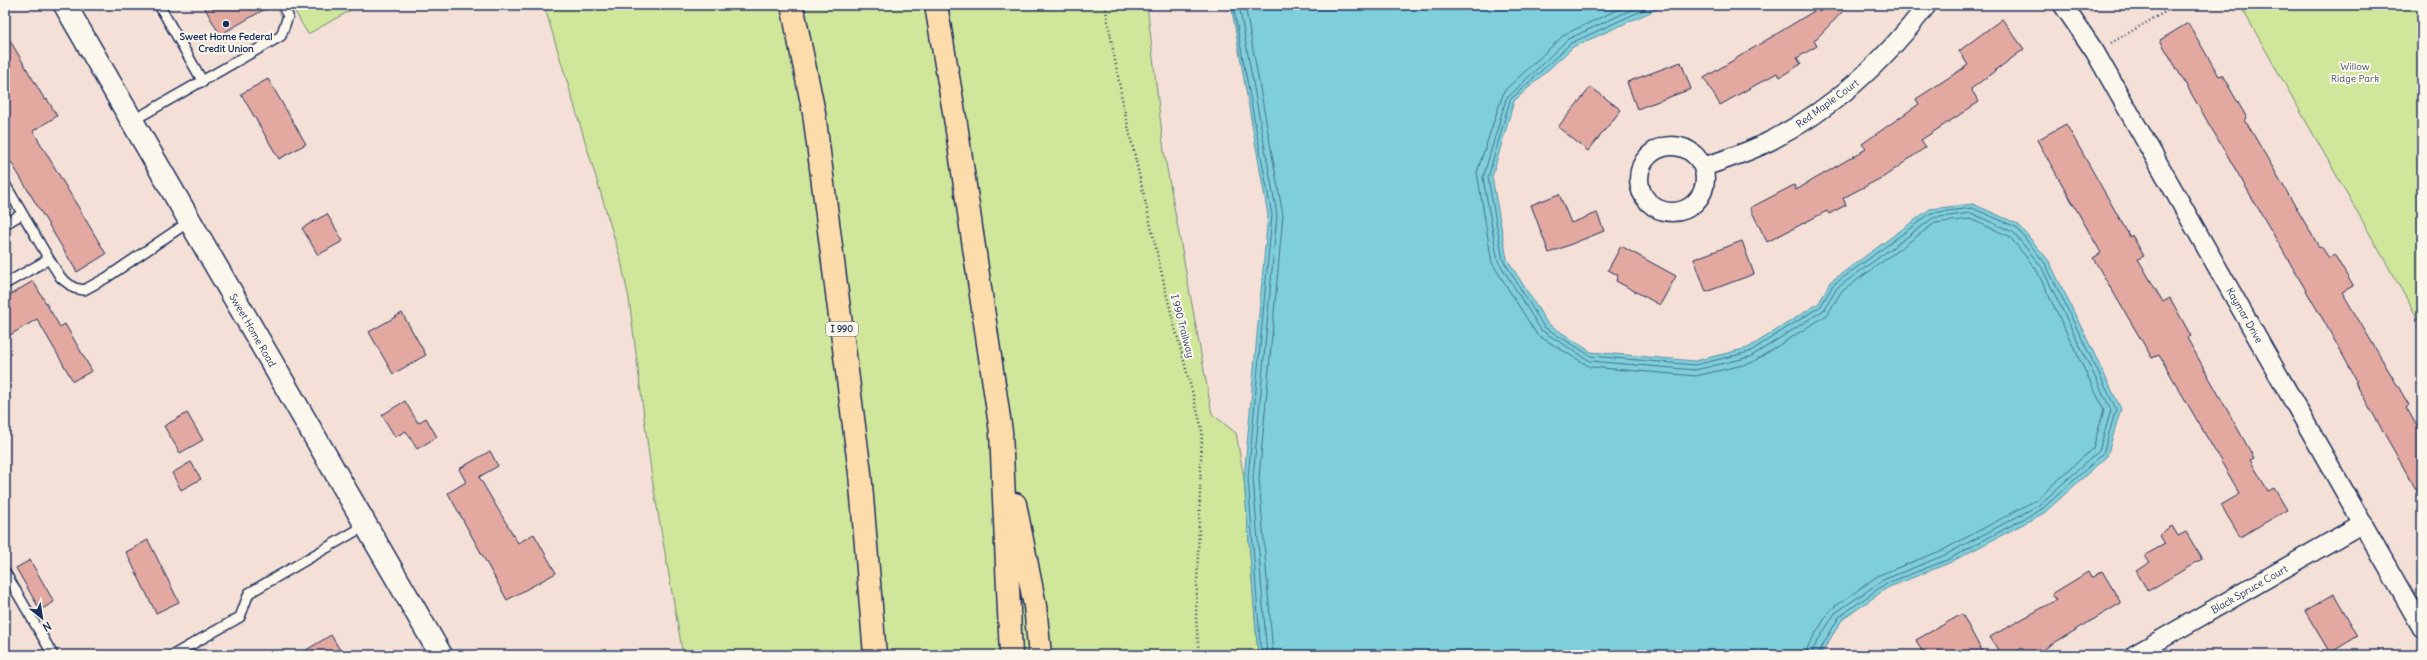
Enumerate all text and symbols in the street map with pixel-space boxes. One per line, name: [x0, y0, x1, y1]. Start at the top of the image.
marker: Sweet Home Federal Credit Union: [221, 19, 231, 29]
place label: Sweet Home Federal Credit Union: [180, 30, 272, 55]
park label: Willow Ridge Park: [2331, 60, 2379, 85]
street label: Red Maple Court: [1793, 76, 1862, 131]
street label: Kaymar Drive: [2223, 285, 2266, 345]
street label: Sweet Home Road: [226, 291, 279, 369]
street label: I 990 Trailway: [1168, 293, 1197, 359]
road number: I 990: [826, 322, 858, 336]
street label: Black Spruce Court: [2209, 562, 2290, 617]
north arrow: [22, 598, 62, 638]
text: N: [40, 619, 54, 635]

